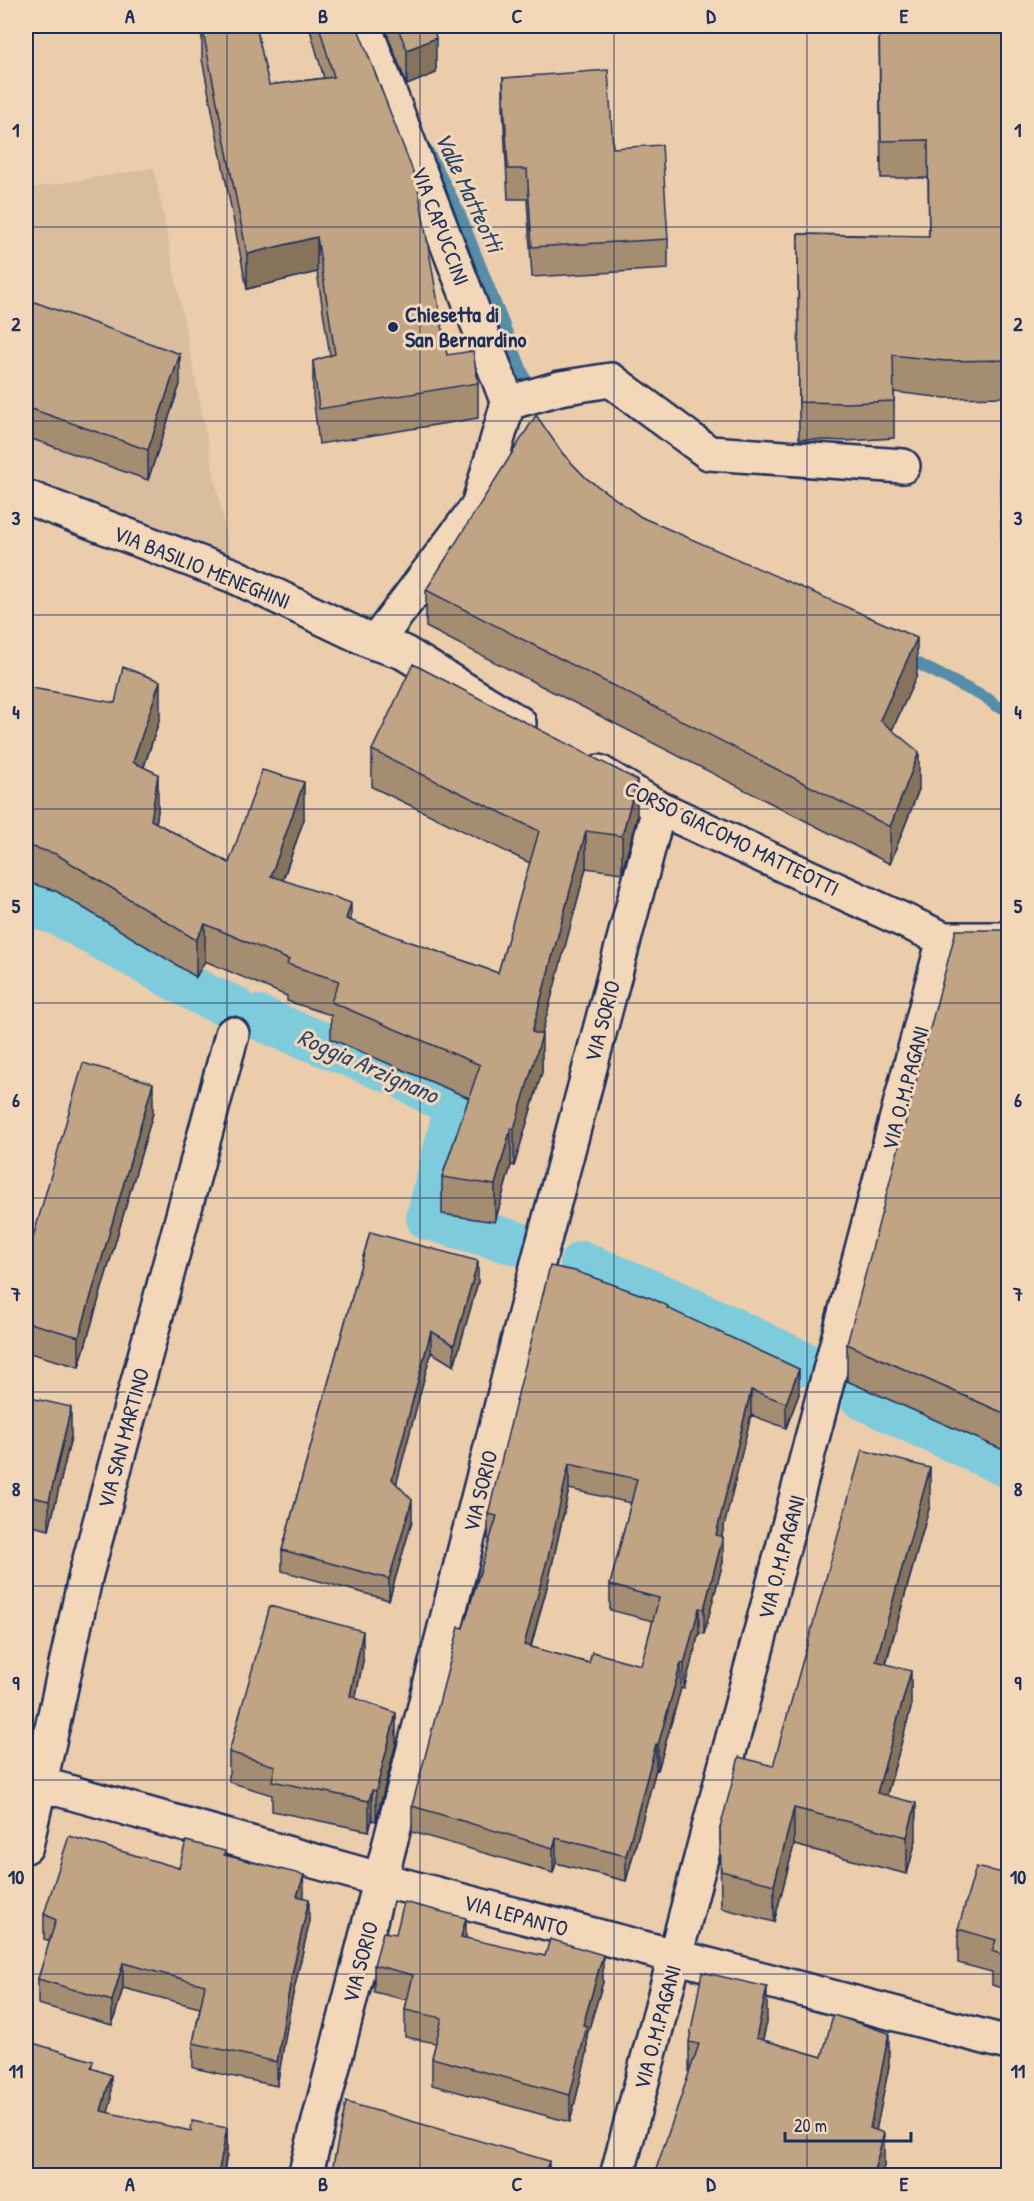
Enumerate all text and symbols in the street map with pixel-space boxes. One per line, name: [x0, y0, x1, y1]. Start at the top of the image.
text: A: [125, 2, 135, 29]
text: B: [318, 2, 328, 29]
text: C: [512, 2, 523, 29]
text: D: [706, 2, 716, 29]
text: E: [900, 2, 909, 29]
text: 1: [12, 116, 20, 143]
text: 1: [1014, 116, 1022, 143]
water label: Valle Matteotti: [428, 126, 513, 259]
street label: VIA CAPUCCINI: [405, 162, 477, 290]
place label: Chiesetta di San Bernardino: [405, 299, 527, 354]
text: 2: [11, 310, 21, 337]
text: 2: [1013, 310, 1023, 337]
marker: Chiesetta di San Bernardino: [386, 320, 400, 334]
text: 3: [12, 504, 21, 531]
text: 3: [1014, 504, 1023, 531]
street label: VIA BASILIO MENEGHINI: [109, 518, 295, 616]
text: 4: [12, 698, 20, 725]
text: 4: [1014, 698, 1022, 725]
street label: CORSO GIACOMO MATTEOTTI: [620, 773, 844, 903]
text: 5: [12, 892, 21, 919]
text: 5: [1014, 892, 1023, 919]
street label: VIA SORIO: [577, 977, 627, 1065]
water label: Roggia Arzignano: [293, 1020, 446, 1112]
street label: VIA O.M.PAGANI: [874, 1023, 936, 1153]
text: 6: [12, 1086, 20, 1113]
text: 6: [1014, 1086, 1022, 1113]
text: 7: [10, 1280, 21, 1307]
text: 7: [1012, 1280, 1023, 1307]
street label: VIA SAN MARTINO: [90, 1364, 156, 1512]
street label: VIA SORIO: [455, 1447, 505, 1535]
text: 8: [12, 1475, 21, 1502]
text: 8: [1014, 1475, 1023, 1502]
street label: VIA O.M.PAGANI: [750, 1492, 812, 1622]
text: 9: [12, 1669, 20, 1696]
text: 9: [1014, 1669, 1022, 1696]
text: 10: [8, 1863, 24, 1890]
text: 10: [1010, 1863, 1026, 1890]
street label: VIA LEPANTO: [461, 1887, 571, 1943]
street label: VIA SORIO: [335, 1918, 385, 2006]
street label: VIA O.M.PAGANI: [626, 1962, 688, 2092]
text: 11: [9, 2057, 23, 2084]
text: 11: [1011, 2057, 1025, 2084]
scale bar: [785, 2105, 911, 2143]
text: 20 m: [794, 2113, 827, 2138]
text: A: [125, 2170, 135, 2197]
text: B: [318, 2170, 328, 2197]
text: C: [512, 2170, 523, 2197]
text: D: [706, 2170, 716, 2197]
text: E: [900, 2170, 909, 2197]

